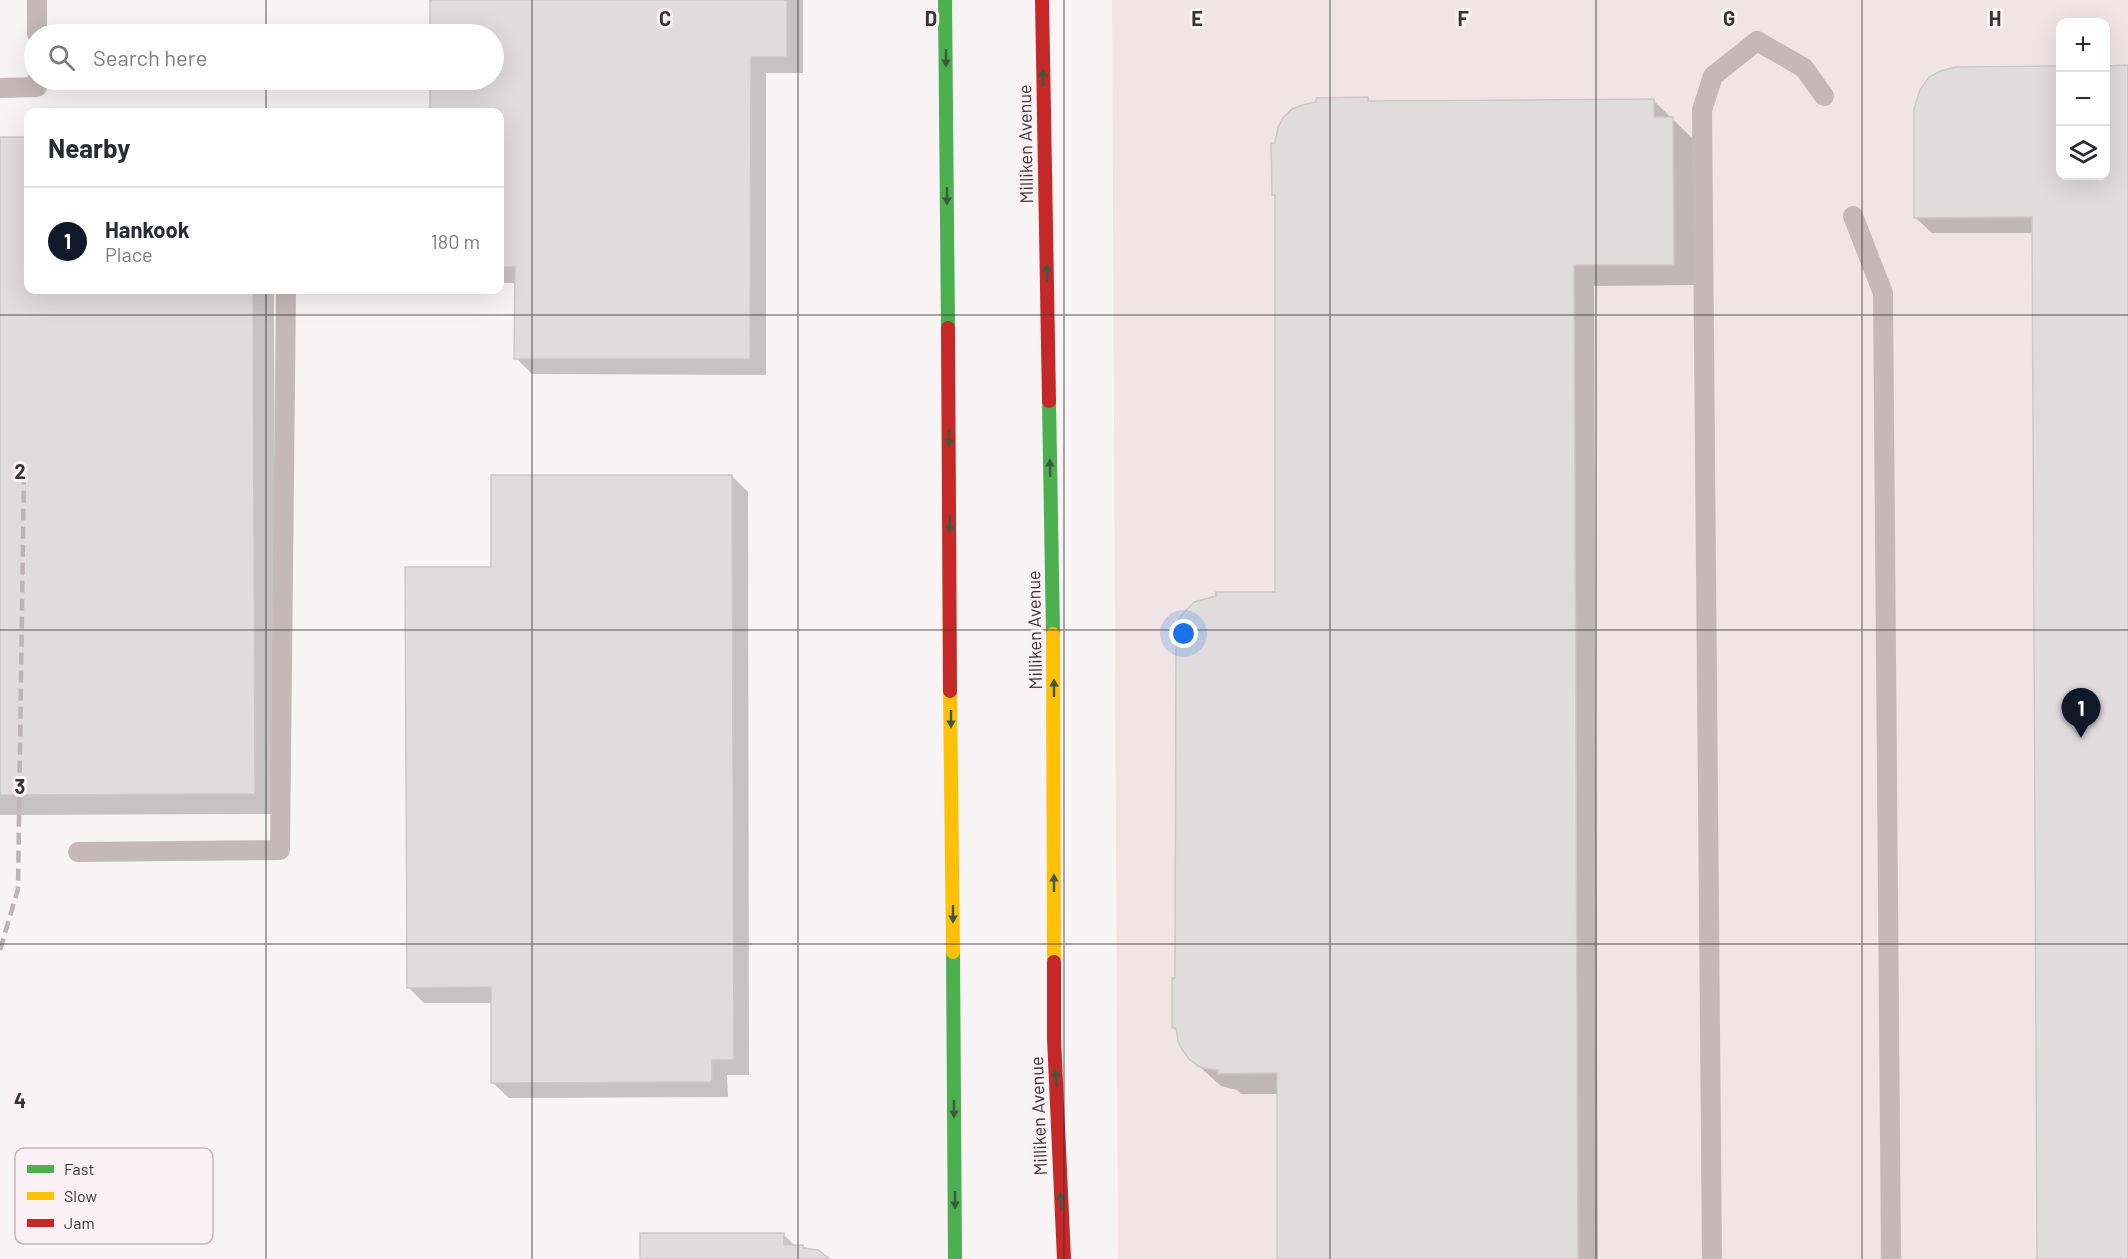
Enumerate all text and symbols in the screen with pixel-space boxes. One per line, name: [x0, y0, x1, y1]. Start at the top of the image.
text: C: [659, 6, 671, 30]
text: D: [925, 6, 937, 30]
text: E: [1191, 6, 1203, 30]
text: F: [1457, 6, 1469, 30]
text: G: [1723, 6, 1735, 30]
text: H: [1989, 6, 2001, 30]
map controls: [2056, 18, 2110, 180]
button: +: [2056, 18, 2110, 72]
search box: [24, 24, 504, 90]
icon: search: [45, 41, 78, 74]
text: Search here: [93, 44, 207, 70]
one-way arrow: [941, 49, 951, 68]
one-way arrow: [1038, 68, 1048, 87]
button: −: [2056, 72, 2110, 126]
street label: Milliken Avenue: [1013, 84, 1037, 204]
button: layers: [2056, 126, 2110, 180]
text: Nearby: [48, 132, 130, 163]
one-way arrow: [942, 187, 952, 206]
text: Hankook: [105, 216, 189, 242]
text: 1: [64, 229, 71, 253]
text: 180 m: [431, 229, 480, 253]
text: Place: [105, 242, 153, 266]
one-way arrow: [1042, 263, 1051, 282]
one-way arrow: [944, 429, 954, 448]
one-way arrow: [1045, 458, 1055, 477]
text: 2: [14, 459, 26, 483]
one-way arrow: [945, 514, 955, 533]
street label: Milliken Avenue: [1022, 570, 1046, 690]
your location: [1169, 619, 1198, 648]
one-way arrow: [1049, 678, 1059, 697]
pin: 1: [2062, 688, 2100, 738]
one-way arrow: [946, 709, 956, 728]
text: 3: [15, 774, 25, 798]
one-way arrow: [1049, 873, 1059, 892]
one-way arrow: [948, 904, 957, 923]
street label: Milliken Avenue: [1025, 1056, 1051, 1176]
one-way arrow: [1051, 1068, 1060, 1087]
text: 4: [14, 1088, 26, 1112]
one-way arrow: [949, 1099, 959, 1118]
legend: [15, 1148, 213, 1244]
text: Fast: [64, 1159, 94, 1178]
text: Slow: [64, 1186, 97, 1205]
one-way arrow: [950, 1190, 960, 1209]
one-way arrow: [1056, 1191, 1066, 1210]
text: Jam: [64, 1213, 95, 1232]

